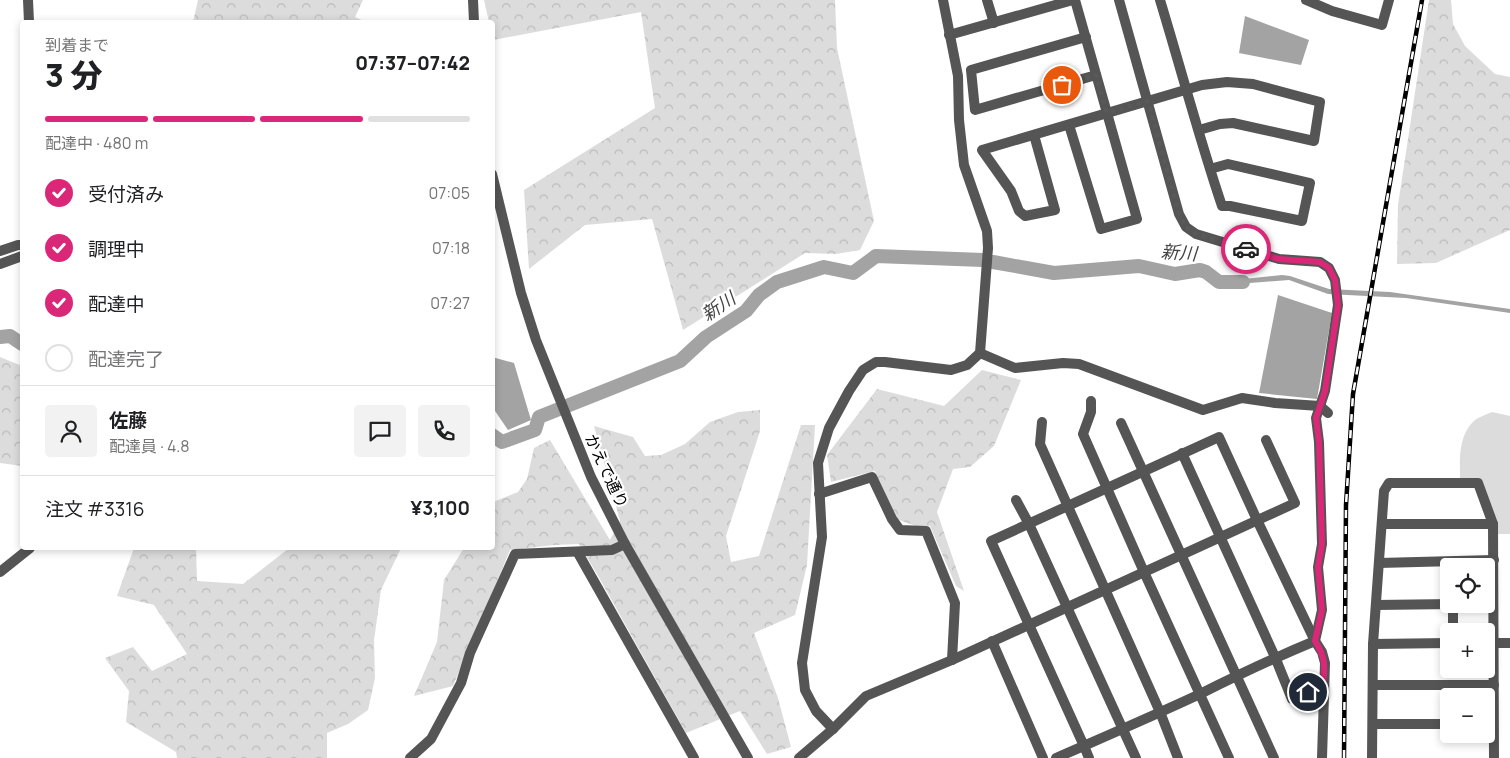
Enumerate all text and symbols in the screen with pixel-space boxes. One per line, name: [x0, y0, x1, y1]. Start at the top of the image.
text: 到着まで: [45, 34, 109, 56]
text: 07:37–07:42: [355, 50, 470, 76]
text: 3 分: [45, 53, 102, 97]
pin: [1041, 64, 1083, 106]
icon: bag: [1048, 71, 1076, 99]
text: 配達中 · 480 m: [45, 132, 148, 154]
icon: check: [45, 179, 73, 207]
text: 受付済み: [88, 181, 164, 207]
text: 07:05: [428, 182, 470, 204]
courier: [1221, 224, 1271, 274]
icon: check: [45, 234, 73, 262]
icon: car: [1232, 235, 1260, 263]
text: 調理中: [88, 236, 145, 262]
text: 07:18: [432, 237, 470, 259]
water label: 新川: [1160, 239, 1200, 265]
water label: 新川: [696, 285, 741, 326]
icon: check: [45, 289, 73, 317]
text: 配達中: [88, 291, 145, 317]
text: 07:27: [430, 292, 470, 314]
text: 配達完了: [88, 346, 164, 372]
button: person: [45, 405, 97, 457]
button: chat: [354, 405, 406, 457]
button: phone: [418, 405, 470, 457]
text: 佐藤: [109, 407, 147, 433]
street label: かえで通り: [580, 430, 634, 512]
text: 配達員 · 4.8: [109, 435, 189, 457]
text: ¥3,100: [411, 495, 470, 521]
text: 注文 #3316: [45, 496, 145, 522]
map controls: [1440, 558, 1495, 743]
button: locate: [1440, 558, 1495, 613]
button: +: [1440, 623, 1495, 678]
pin: [1287, 671, 1329, 713]
icon: home: [1294, 678, 1322, 706]
button: −: [1440, 688, 1495, 743]

